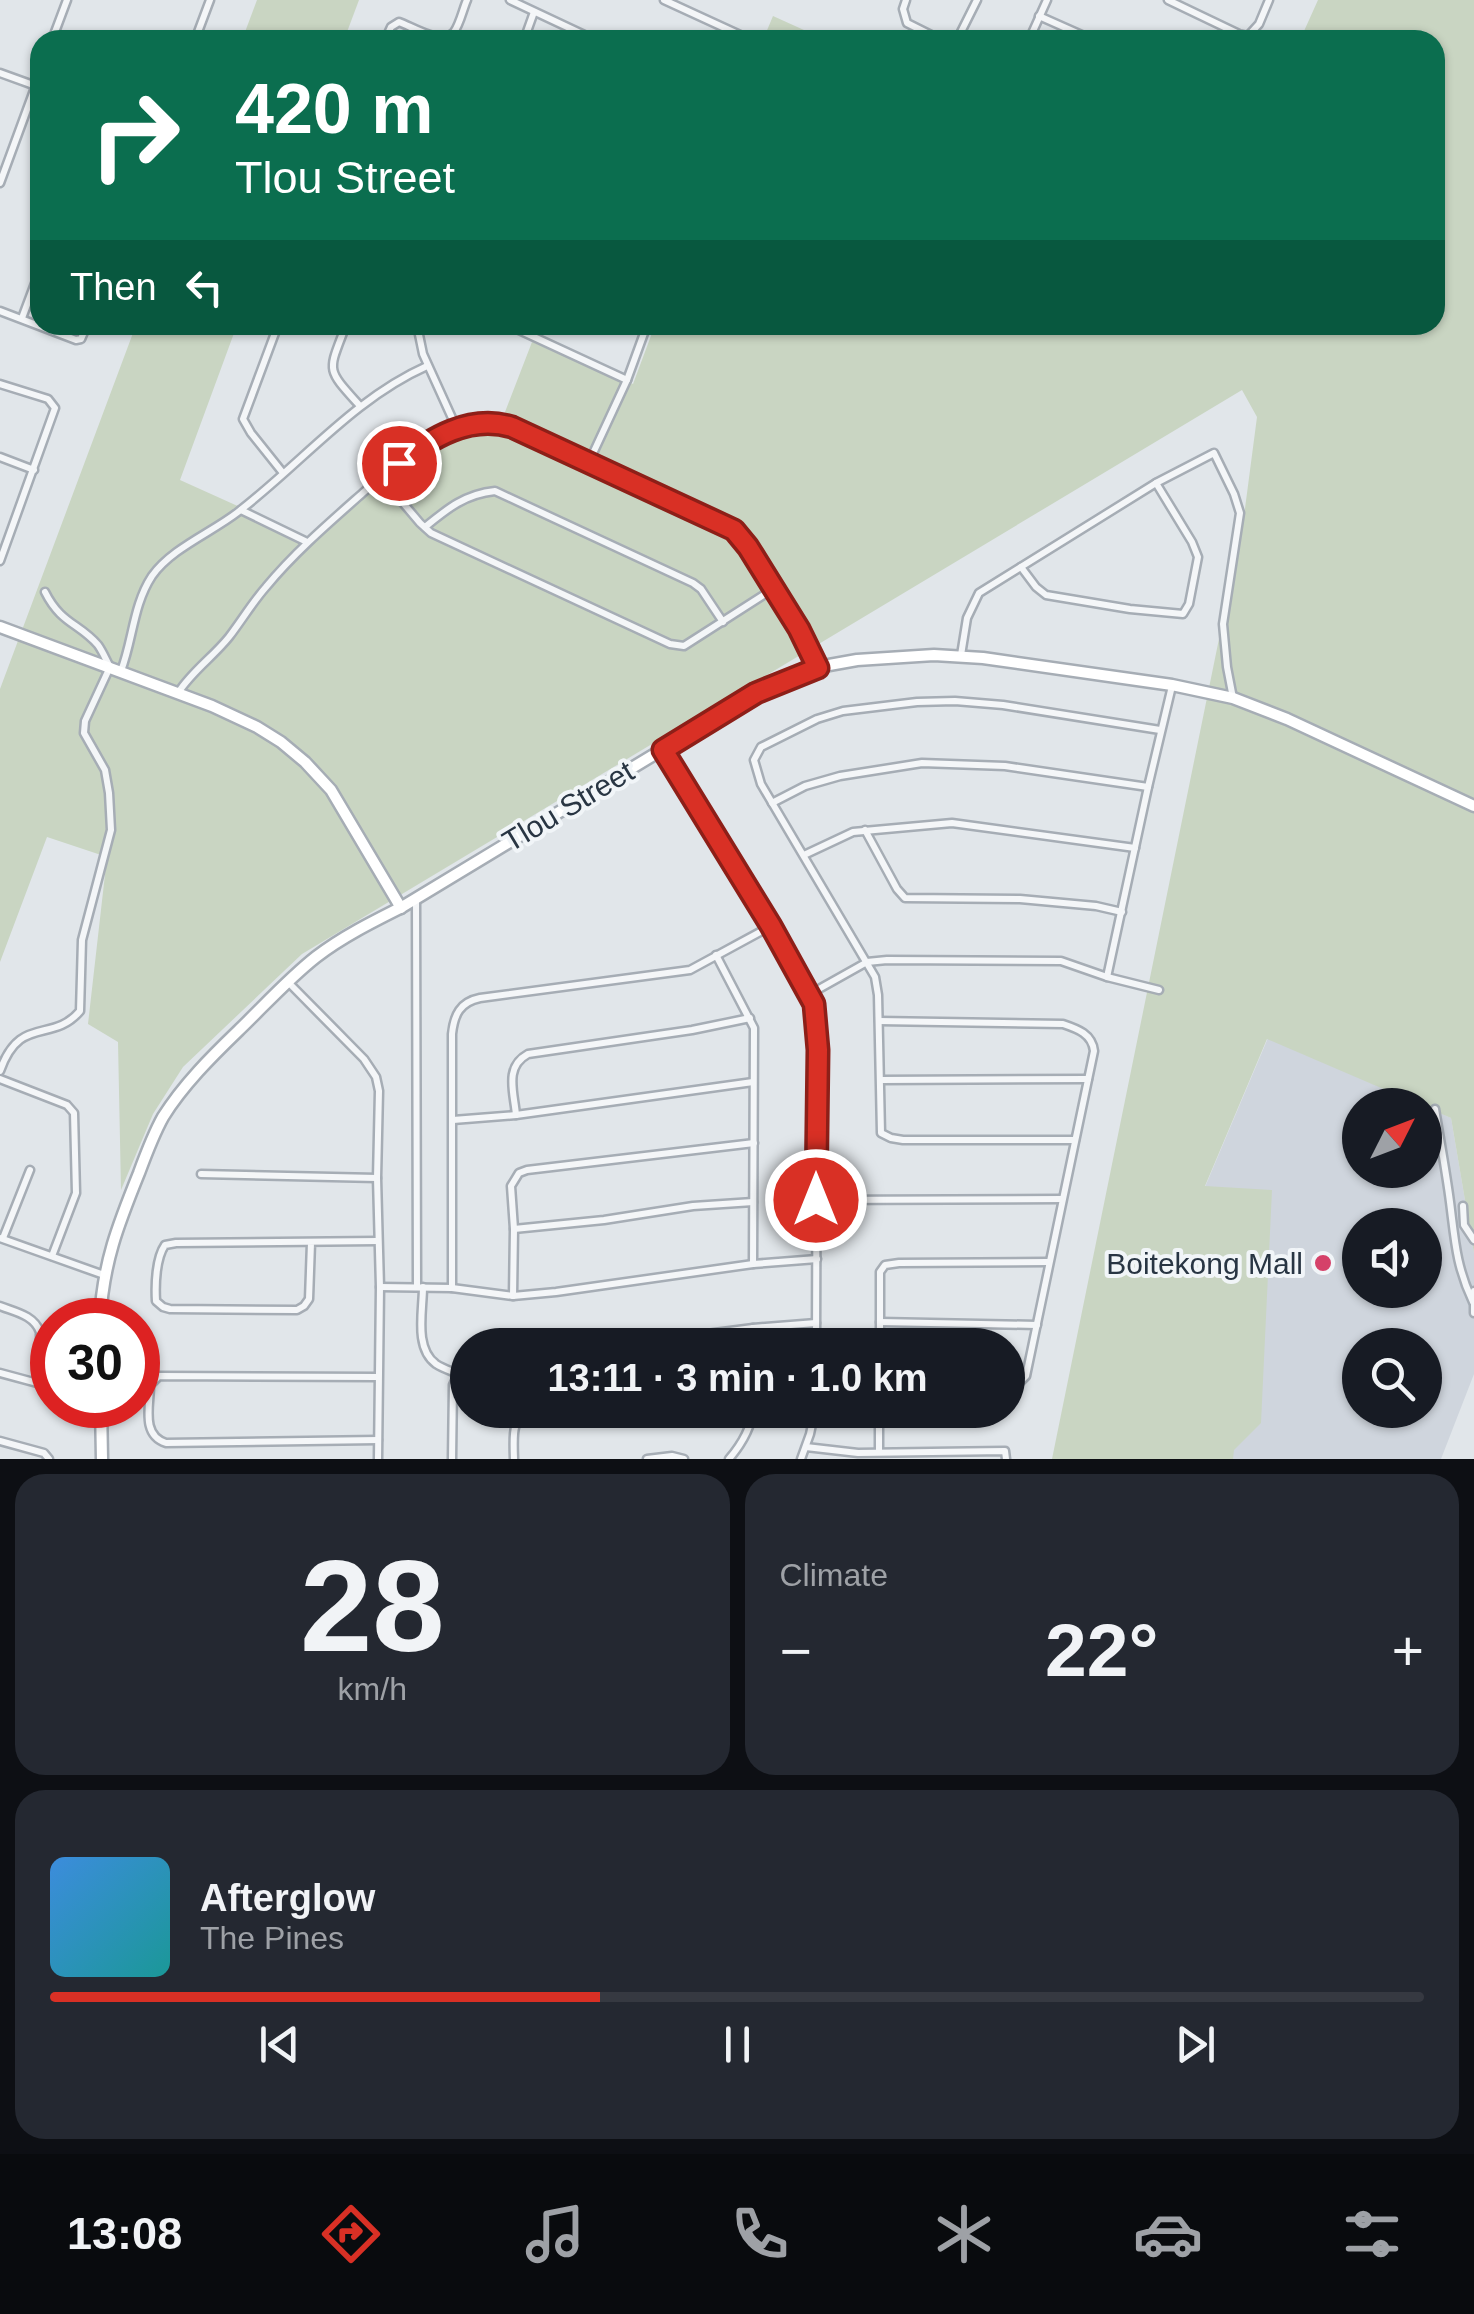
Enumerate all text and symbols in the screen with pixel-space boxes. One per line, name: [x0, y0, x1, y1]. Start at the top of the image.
icon: right: [70, 70, 200, 200]
text: 420 m: [235, 70, 433, 148]
text: Tlou Street: [235, 152, 455, 203]
icon: left: [177, 260, 232, 315]
text: Then: [70, 266, 157, 308]
pin: [357, 421, 442, 506]
icon: arrive: [372, 436, 427, 491]
street label: Tlou Street: [497, 754, 640, 858]
north arrow: [1342, 1088, 1442, 1188]
map controls: [1342, 1088, 1442, 1428]
position arrow: [764, 1148, 868, 1252]
button: sound: [1342, 1208, 1442, 1308]
place label: Boitekong Mall: [1106, 1247, 1303, 1280]
marker: Boitekong Mall: [1312, 1252, 1334, 1274]
speed limit sign: 30: [30, 1298, 160, 1428]
button: search: [1342, 1328, 1442, 1428]
text: 13:11 · 3 min · 1.0 km: [547, 1357, 928, 1399]
text: 28: [300, 1533, 445, 1679]
text: Climate: [780, 1557, 888, 1593]
text: 22°: [1045, 1608, 1158, 1692]
text: −: [780, 1620, 812, 1682]
text: +: [1392, 1620, 1424, 1682]
text: km/h: [338, 1671, 407, 1707]
text: Afterglow: [200, 1877, 375, 1919]
text: The Pines: [200, 1920, 344, 1956]
icon: previous: [252, 2017, 307, 2072]
icon: pause: [710, 2017, 765, 2072]
icon: next: [1168, 2017, 1223, 2072]
icon: directions: [316, 2199, 386, 2269]
icon: music: [520, 2199, 590, 2269]
icon: phone: [725, 2199, 795, 2269]
icon: climate: [929, 2199, 999, 2269]
icon: car: [1133, 2199, 1203, 2269]
icon: filters: [1337, 2199, 1407, 2269]
text: 13:08: [67, 2208, 182, 2259]

